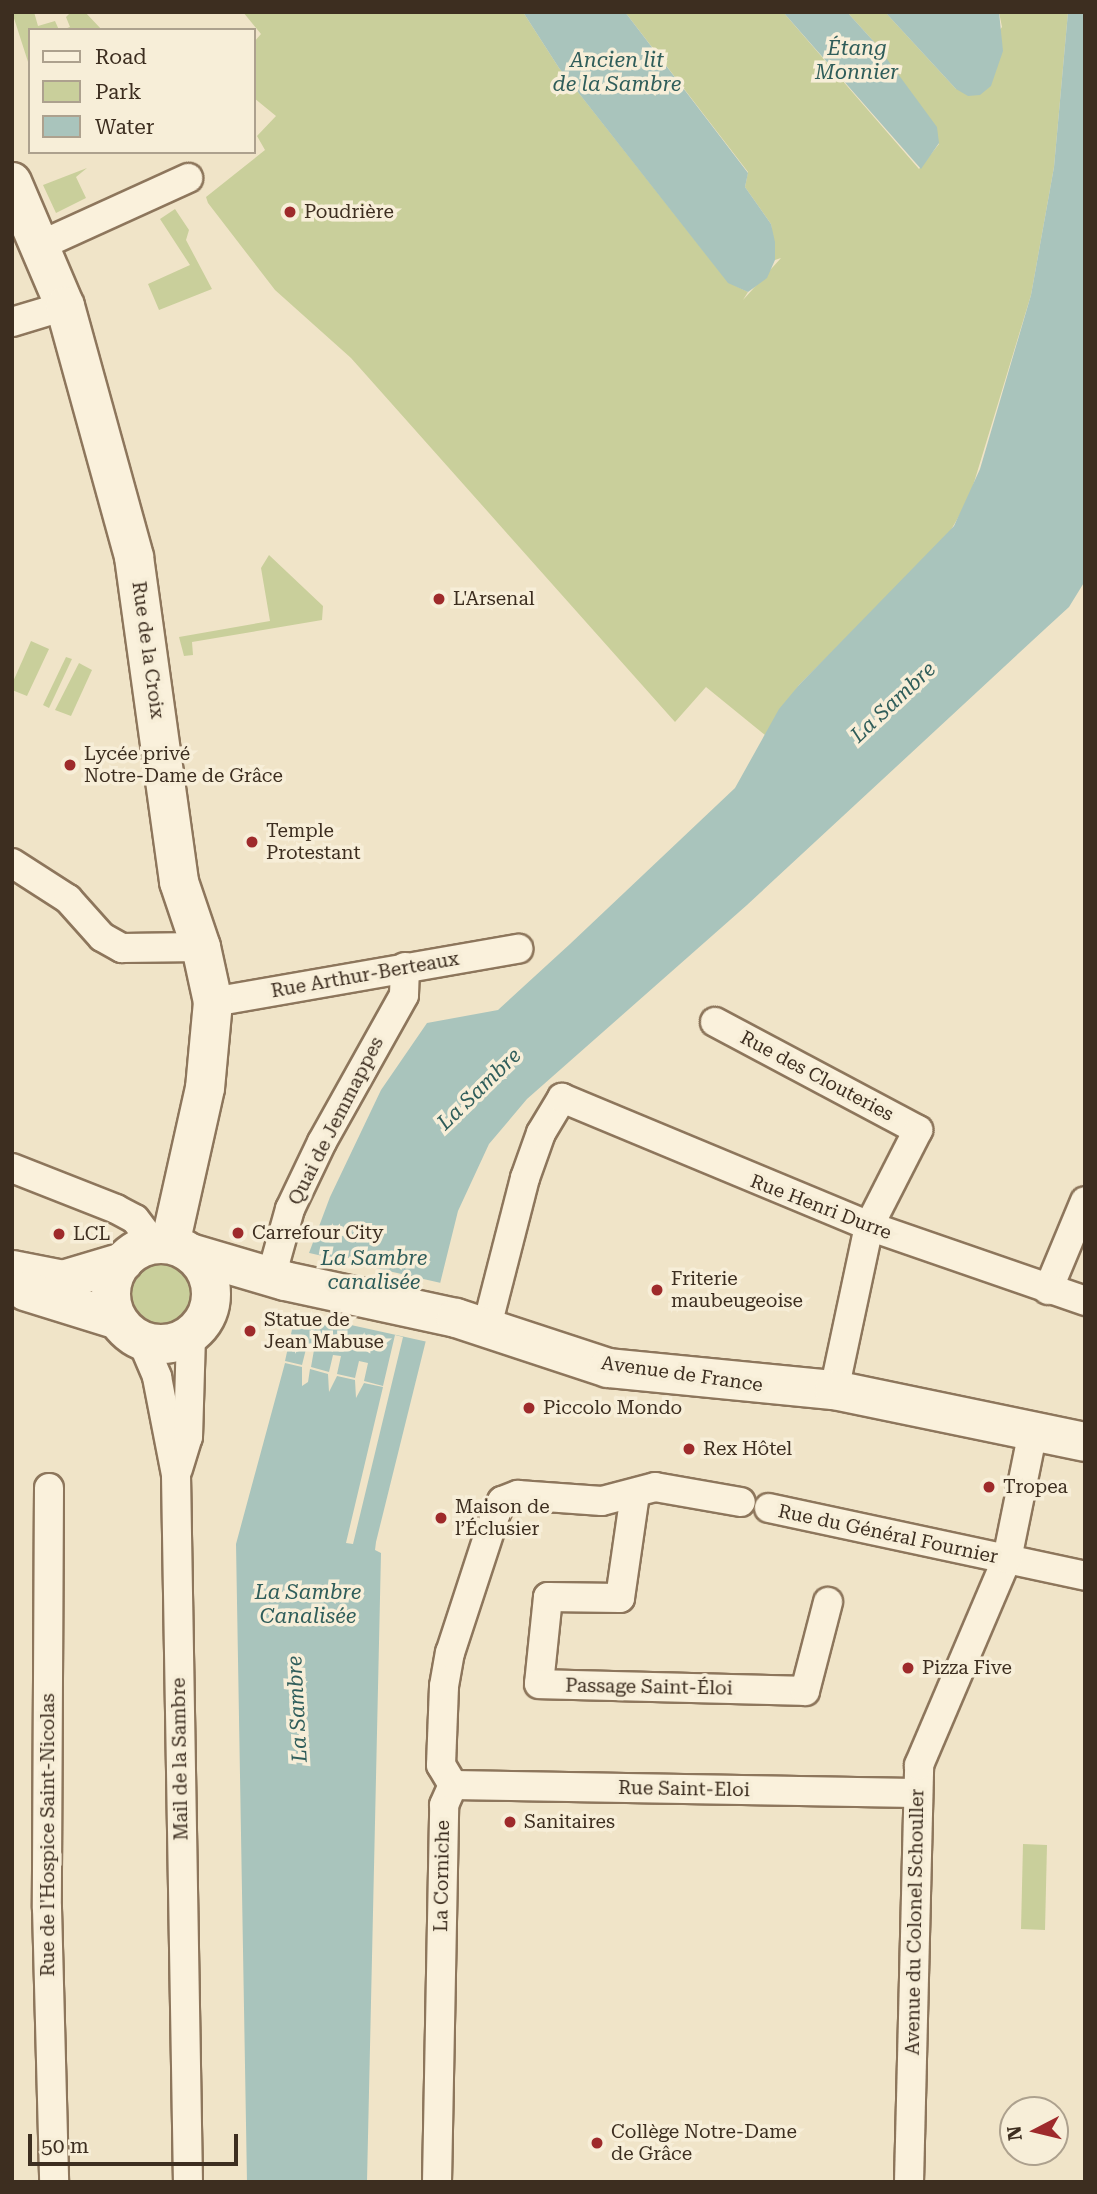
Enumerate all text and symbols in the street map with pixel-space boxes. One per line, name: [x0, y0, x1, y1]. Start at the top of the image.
legend: [28, 28, 256, 154]
water label: Étang Monnier: [815, 35, 899, 85]
text: Road: [95, 45, 147, 69]
water label: Ancien lit de la Sambre: [553, 47, 681, 97]
text: Park: [95, 80, 141, 104]
text: Water: [95, 115, 154, 139]
place label: Poudrière: [304, 201, 394, 223]
marker: Poudrière: [282, 204, 298, 220]
street label: Rue de la Croix: [127, 580, 169, 720]
place label: L'Arsenal: [453, 588, 535, 610]
marker: L'Arsenal: [431, 591, 447, 607]
water label: La Sambre: [845, 656, 941, 748]
place label: Lycée privé Notre-Dame de Grâce: [84, 743, 283, 787]
marker: Lycée privé Notre-Dame de Grâce: [62, 757, 78, 773]
place label: Temple Protestant: [266, 820, 361, 864]
marker: Temple Protestant: [244, 834, 260, 850]
street label: Rue Arthur-Berteaux: [269, 947, 461, 1003]
street label: Rue des Clouteries: [737, 1026, 897, 1126]
street label: Quai de Jemmappes: [284, 1033, 388, 1209]
water label: La Sambre: [432, 1043, 526, 1135]
street label: Rue Henri Durre: [747, 1170, 895, 1244]
place label: Carrefour City: [252, 1222, 384, 1244]
place label: LCL: [73, 1223, 110, 1245]
marker: Carrefour City: [230, 1225, 246, 1241]
marker: LCL: [51, 1226, 67, 1242]
water label: La Sambre canalisée: [321, 1245, 427, 1295]
place label: Friterie maubeugeoise: [671, 1268, 803, 1312]
marker: Friterie maubeugeoise: [649, 1282, 665, 1298]
place label: Statue de Jean Mabuse: [264, 1309, 384, 1353]
marker: Statue de Jean Mabuse: [242, 1323, 258, 1339]
street label: Avenue de France: [600, 1351, 764, 1397]
place label: Piccolo Mondo: [543, 1397, 682, 1419]
marker: Piccolo Mondo: [521, 1400, 537, 1416]
place label: Rex Hôtel: [703, 1438, 792, 1460]
marker: Rex Hôtel: [681, 1441, 697, 1457]
place label: Tropea: [1003, 1476, 1068, 1498]
marker: Tropea: [981, 1479, 997, 1495]
place label: Maison de l’Éclusier: [455, 1496, 550, 1540]
street label: Rue du Général Fournier: [776, 1500, 1000, 1568]
marker: Maison de l’Éclusier: [433, 1510, 449, 1526]
water label: La Sambre Canalisée: [255, 1579, 361, 1629]
water label: La Sambre: [282, 1655, 312, 1763]
place label: Pizza Five: [922, 1657, 1012, 1679]
marker: Pizza Five: [900, 1660, 916, 1676]
street label: Passage Saint-Éloi: [565, 1674, 733, 1700]
street label: Mail de la Sambre: [167, 1677, 193, 1841]
street label: Rue de l'Hospice Saint-Nicolas: [37, 1693, 59, 1977]
street label: Rue Saint-Eloi: [618, 1776, 750, 1802]
street label: Avenue du Colonel Schouller: [901, 1789, 929, 2055]
place label: Sanitaires: [524, 1811, 615, 1833]
marker: Sanitaires: [502, 1814, 518, 1830]
street label: La Corniche: [430, 1820, 454, 1932]
north arrow: [999, 2096, 1069, 2166]
scale bar: [32, 2120, 242, 2164]
place label: Collège Notre-Dame de Grâce: [611, 2121, 797, 2165]
text: N: [1002, 2125, 1027, 2142]
text: 50 m: [41, 2134, 89, 2158]
marker: Collège Notre-Dame de Grâce: [589, 2135, 605, 2151]

